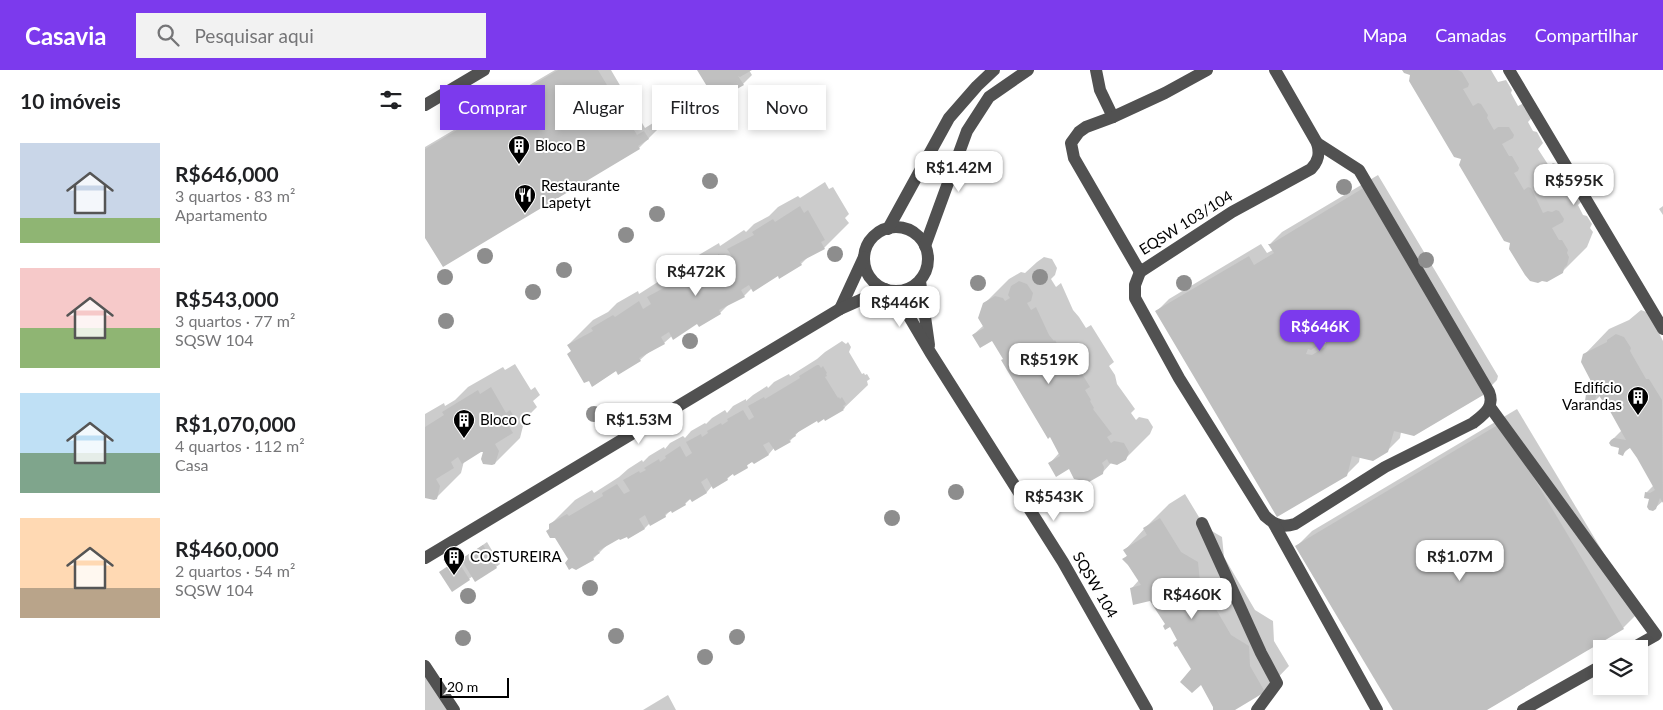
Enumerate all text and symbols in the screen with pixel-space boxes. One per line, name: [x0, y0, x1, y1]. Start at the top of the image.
search box: [136, 13, 486, 58]
text: Casavia: [25, 21, 106, 50]
icon: search: [154, 21, 182, 49]
text: Pesquisar aqui: [194, 24, 314, 47]
text: Mapa: [1363, 24, 1407, 46]
text: Camadas: [1435, 24, 1507, 46]
text: Compartilhar: [1535, 24, 1638, 46]
chip: Comprar: [440, 85, 545, 130]
chip: Alugar: [555, 85, 642, 130]
chip: Filtros: [652, 85, 738, 130]
chip: Novo: [748, 85, 826, 130]
icon: filters: [377, 86, 405, 114]
text: 10 imóveis: [20, 88, 121, 113]
building icon: Bloco B: [507, 134, 531, 165]
place label: Bloco B: [535, 136, 586, 154]
pin: R$1.42M: [913, 150, 1005, 193]
text: R$1.42M: [926, 157, 992, 176]
text: R$646,000: [175, 161, 279, 186]
icon: home: [60, 163, 120, 223]
pin: R$595K: [1533, 164, 1615, 206]
text: R$595K: [1545, 170, 1603, 189]
place label: Restaurante Lapetyt: [541, 176, 620, 211]
restaurant icon: Restaurante Lapetyt: [513, 183, 537, 214]
text: 3 quartos · 83 m²: [175, 186, 295, 205]
street label: EQSW 103/104: [1135, 186, 1236, 258]
text: Apartamento: [175, 205, 267, 224]
pin: R$472K: [655, 254, 737, 297]
text: R$472K: [667, 261, 725, 280]
text: R$543,000: [175, 286, 279, 311]
pin: R$446K: [859, 286, 941, 328]
icon: home: [60, 288, 120, 348]
text: R$446K: [871, 292, 929, 311]
pin: R$646K: [1279, 310, 1361, 352]
text: 3 quartos · 77 m²: [175, 311, 295, 330]
text: R$646K: [1291, 316, 1349, 335]
text: SQSW 104: [175, 330, 253, 349]
pin: R$519K: [1008, 342, 1090, 385]
text: R$519K: [1020, 349, 1078, 368]
place label: Edifício Varandas: [1562, 378, 1622, 413]
building icon: Edifício Varandas: [1626, 385, 1650, 416]
pin: R$1.53M: [593, 402, 685, 445]
building icon: Bloco C: [452, 408, 476, 439]
text: R$1.53M: [606, 409, 672, 428]
place label: Bloco C: [480, 410, 531, 428]
text: R$1,070,000: [175, 411, 296, 436]
icon: home: [60, 413, 120, 473]
text: 4 quartos · 112 m²: [175, 436, 305, 455]
text: Casa: [175, 455, 209, 474]
pin: R$543K: [1013, 480, 1095, 522]
text: R$543K: [1025, 486, 1083, 505]
text: R$460,000: [175, 536, 279, 561]
icon: home: [60, 538, 120, 598]
pin: R$1.07M: [1414, 540, 1506, 582]
building icon: COSTUREIRA: [442, 545, 466, 576]
text: R$1.07M: [1427, 546, 1493, 565]
place label: COSTUREIRA: [470, 547, 563, 565]
street label: SQSW 104: [1070, 548, 1122, 621]
text: 2 quartos · 54 m²: [175, 561, 295, 580]
pin: R$460K: [1151, 578, 1233, 620]
text: SQSW 104: [175, 580, 253, 599]
text: R$460K: [1163, 584, 1221, 603]
map controls: [1593, 640, 1648, 695]
button: layers: [1593, 640, 1648, 695]
scale bar: [440, 675, 509, 698]
text: 20 m: [447, 678, 478, 695]

